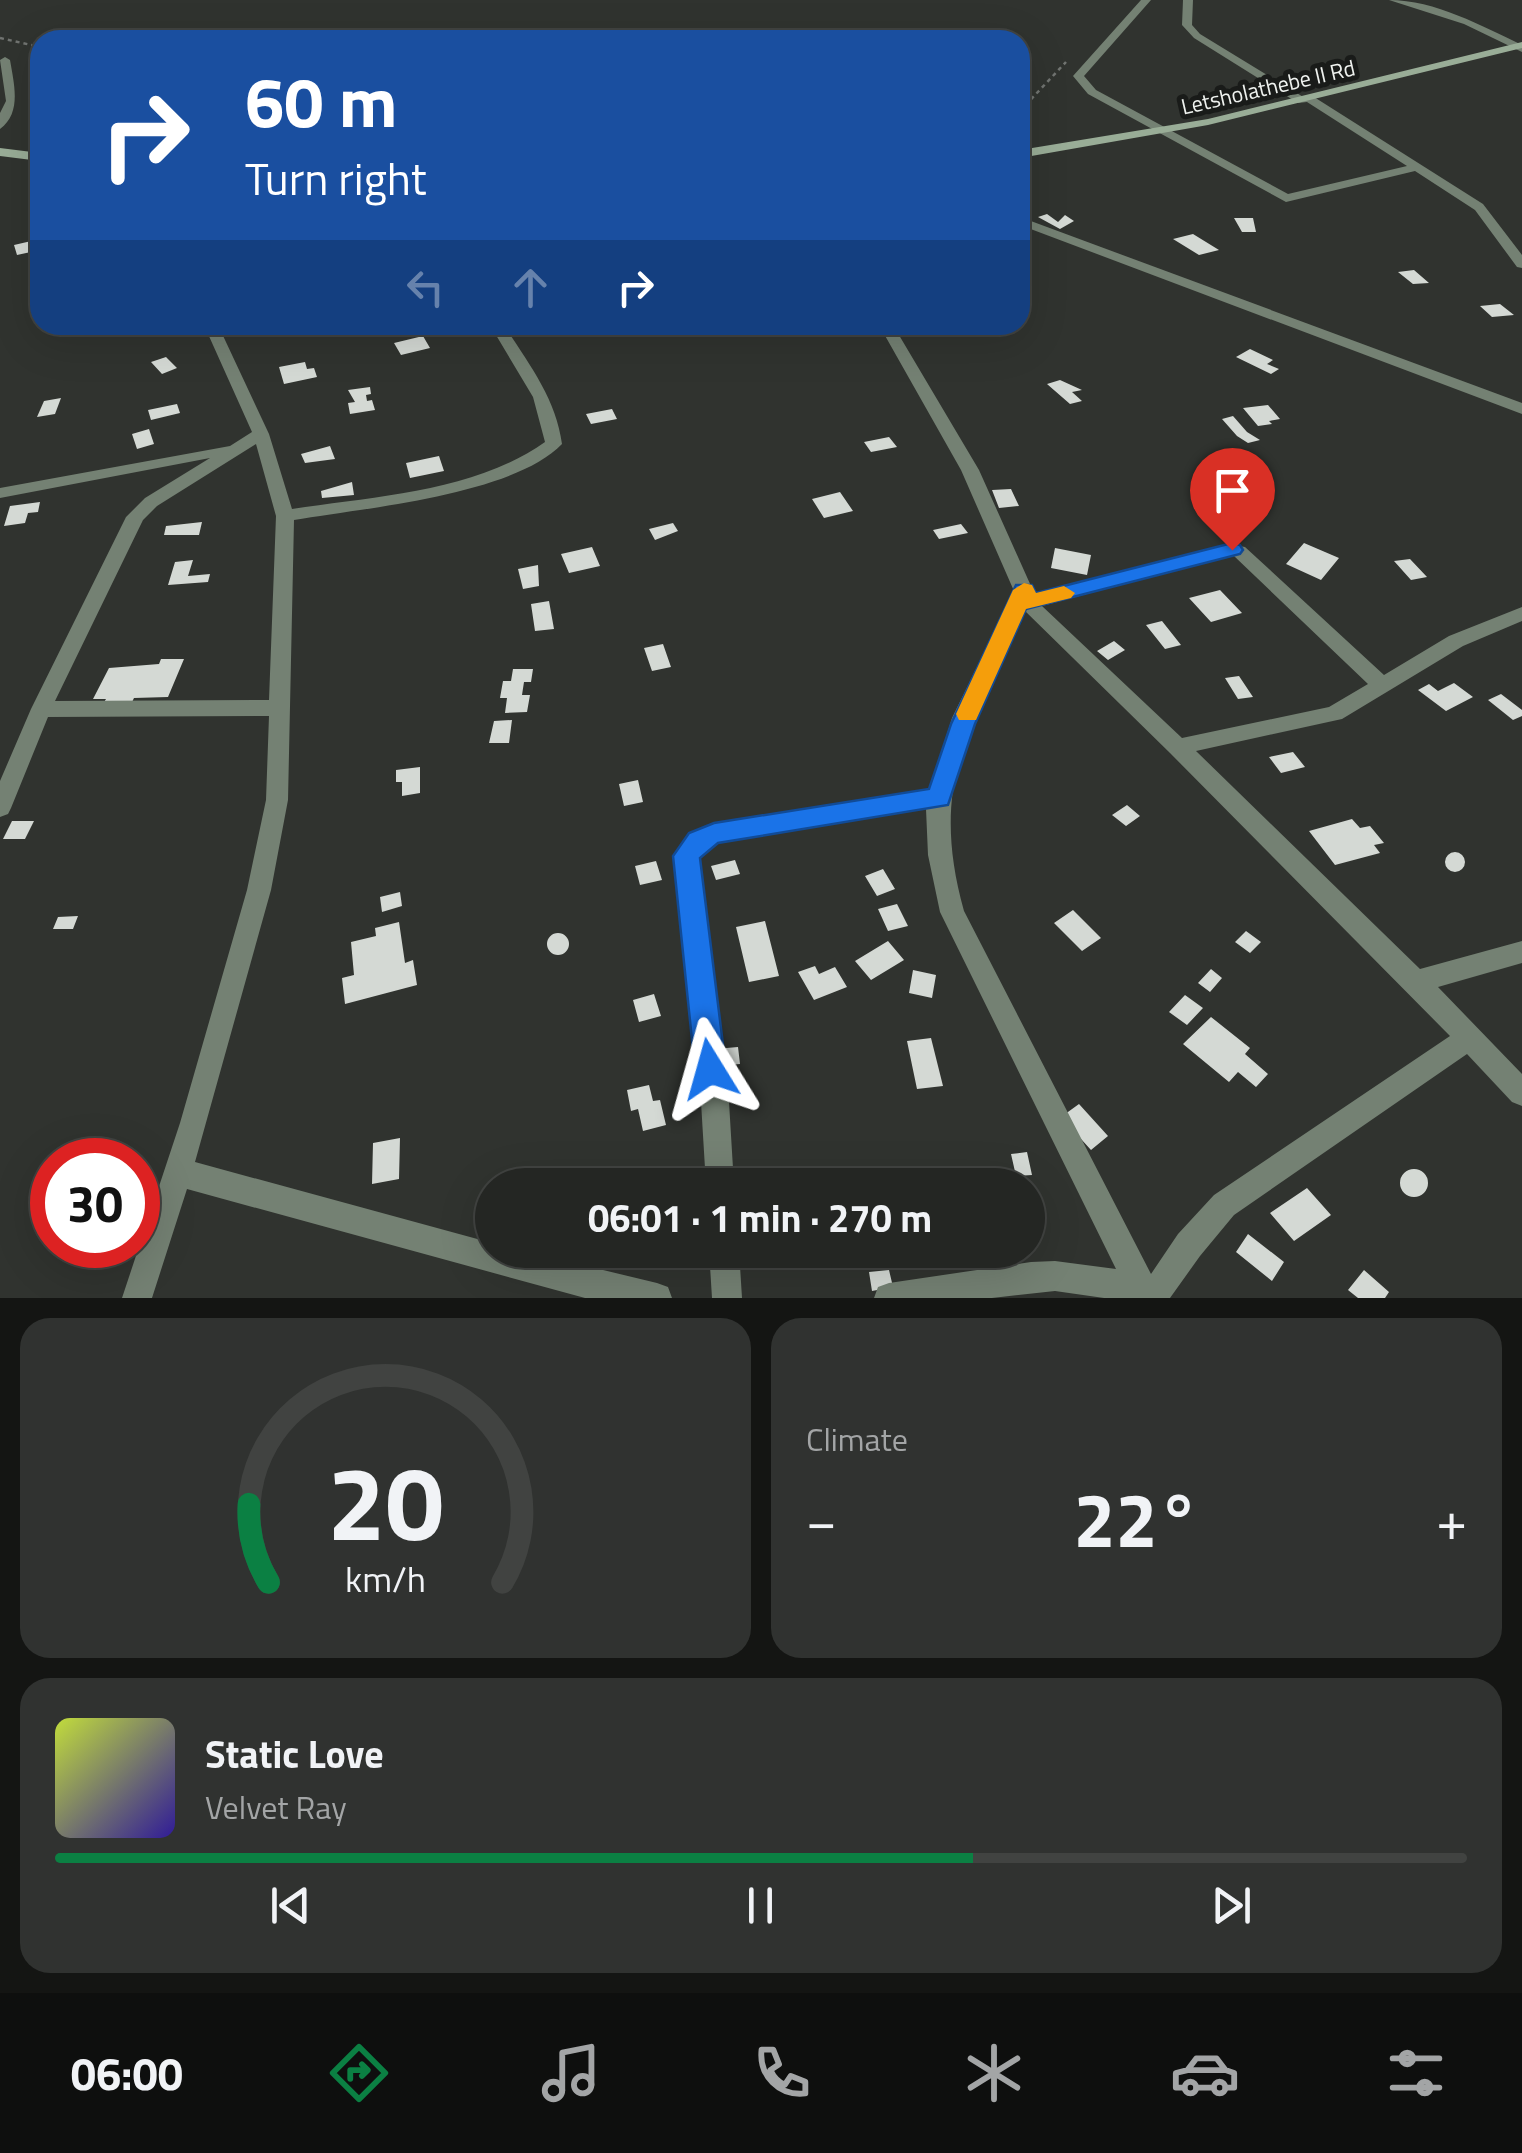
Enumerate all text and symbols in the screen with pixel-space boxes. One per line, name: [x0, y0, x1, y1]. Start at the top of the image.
text: 60 m: [245, 48, 398, 154]
street label: Letsholathebe II Rd: [1178, 50, 1358, 124]
icon: right: [80, 70, 210, 200]
text: Turn right: [245, 144, 427, 212]
icon: left: [398, 260, 453, 315]
icon: ahead: [503, 260, 558, 315]
icon: right: [608, 260, 663, 315]
pin: [1190, 448, 1275, 551]
icon: arrive: [1205, 463, 1260, 518]
position arrow: [658, 1017, 762, 1121]
speed limit sign: 30: [30, 1138, 160, 1268]
text: 06:01 · 1 min · 270 m: [588, 1189, 932, 1247]
text: Climate: [806, 1415, 908, 1463]
text: 20: [327, 1422, 444, 1580]
text: 22°: [1073, 1462, 1200, 1576]
text: −: [806, 1478, 837, 1561]
text: +: [1436, 1478, 1467, 1561]
text: km/h: [345, 1551, 426, 1606]
text: Static Love: [205, 1725, 384, 1783]
text: Velvet Ray: [205, 1783, 347, 1831]
icon: previous: [263, 1878, 318, 1933]
icon: pause: [733, 1878, 788, 1933]
icon: next: [1204, 1878, 1259, 1933]
icon: directions: [324, 2038, 394, 2108]
icon: music: [536, 2038, 606, 2108]
icon: phone: [747, 2038, 817, 2108]
icon: climate: [959, 2038, 1029, 2108]
icon: car: [1170, 2038, 1240, 2108]
icon: filters: [1381, 2038, 1451, 2108]
text: 06:00: [71, 2039, 183, 2107]

